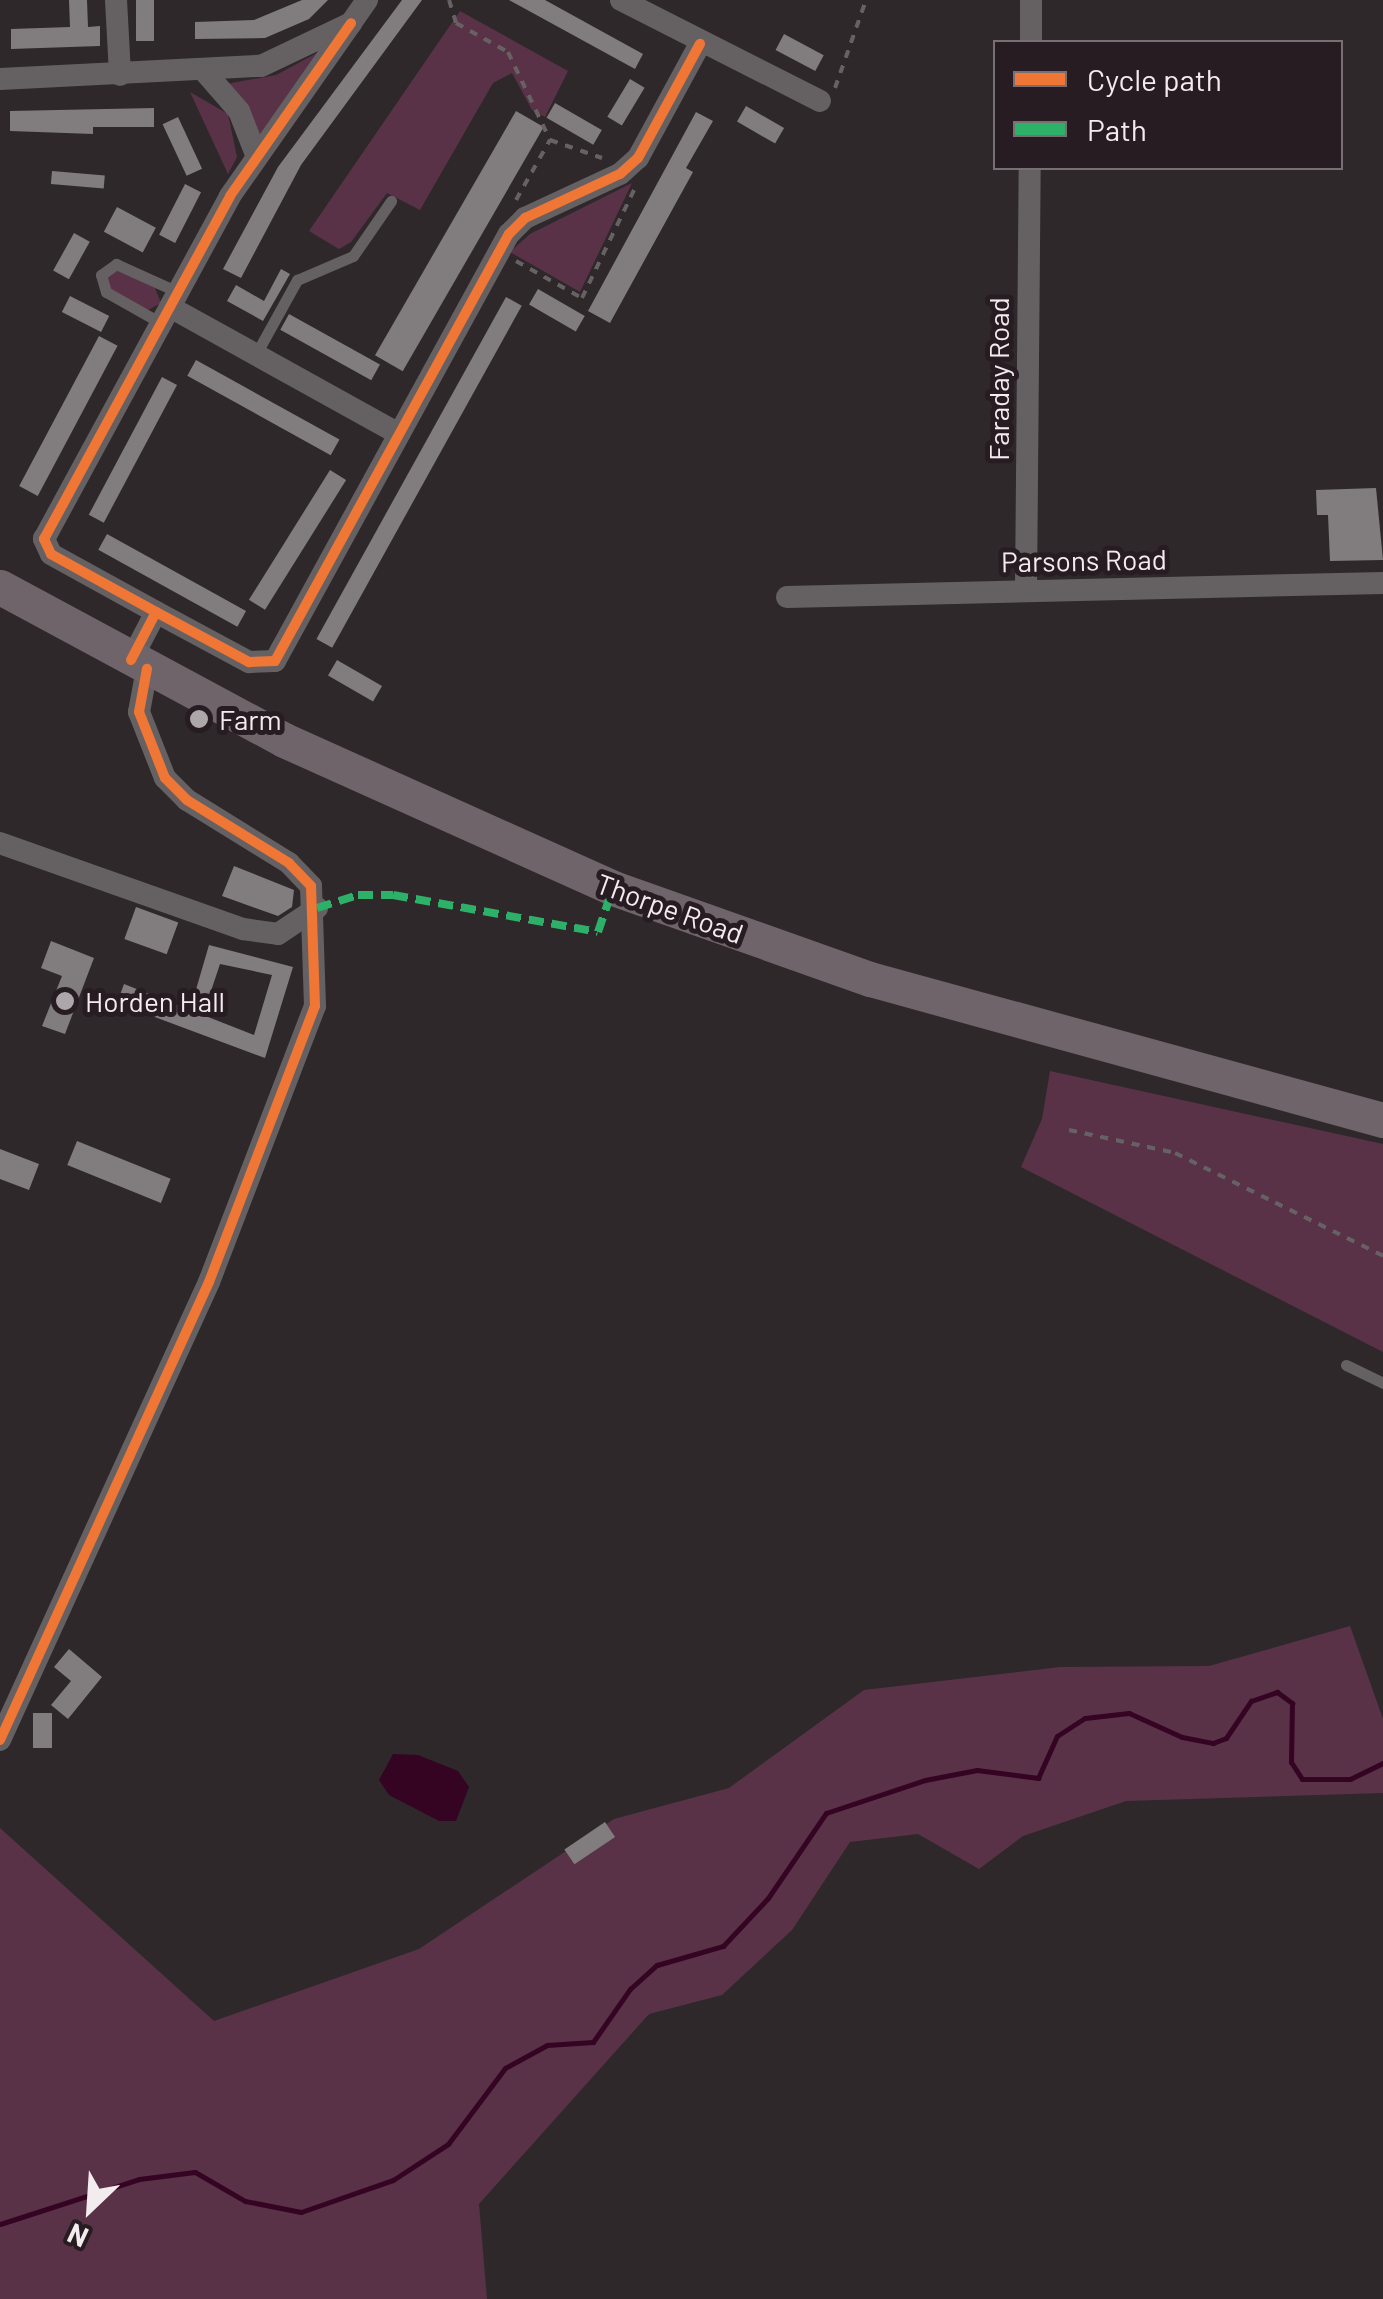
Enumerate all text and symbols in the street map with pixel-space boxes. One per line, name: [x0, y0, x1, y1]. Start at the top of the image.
legend: [993, 40, 1343, 170]
text: Cycle path: [1087, 61, 1222, 97]
text: Path: [1087, 111, 1147, 147]
street label: Faraday Road: [981, 297, 1015, 461]
street label: Parsons Road: [1001, 542, 1167, 578]
place label: Farm: [219, 702, 282, 736]
marker: Farm: [188, 708, 210, 730]
street label: Thorpe Road: [592, 866, 748, 950]
place label: Horden Hall: [85, 984, 225, 1018]
marker: Horden Hall: [54, 990, 76, 1012]
north arrow: [40, 2159, 140, 2259]
text: N: [62, 2217, 93, 2256]

